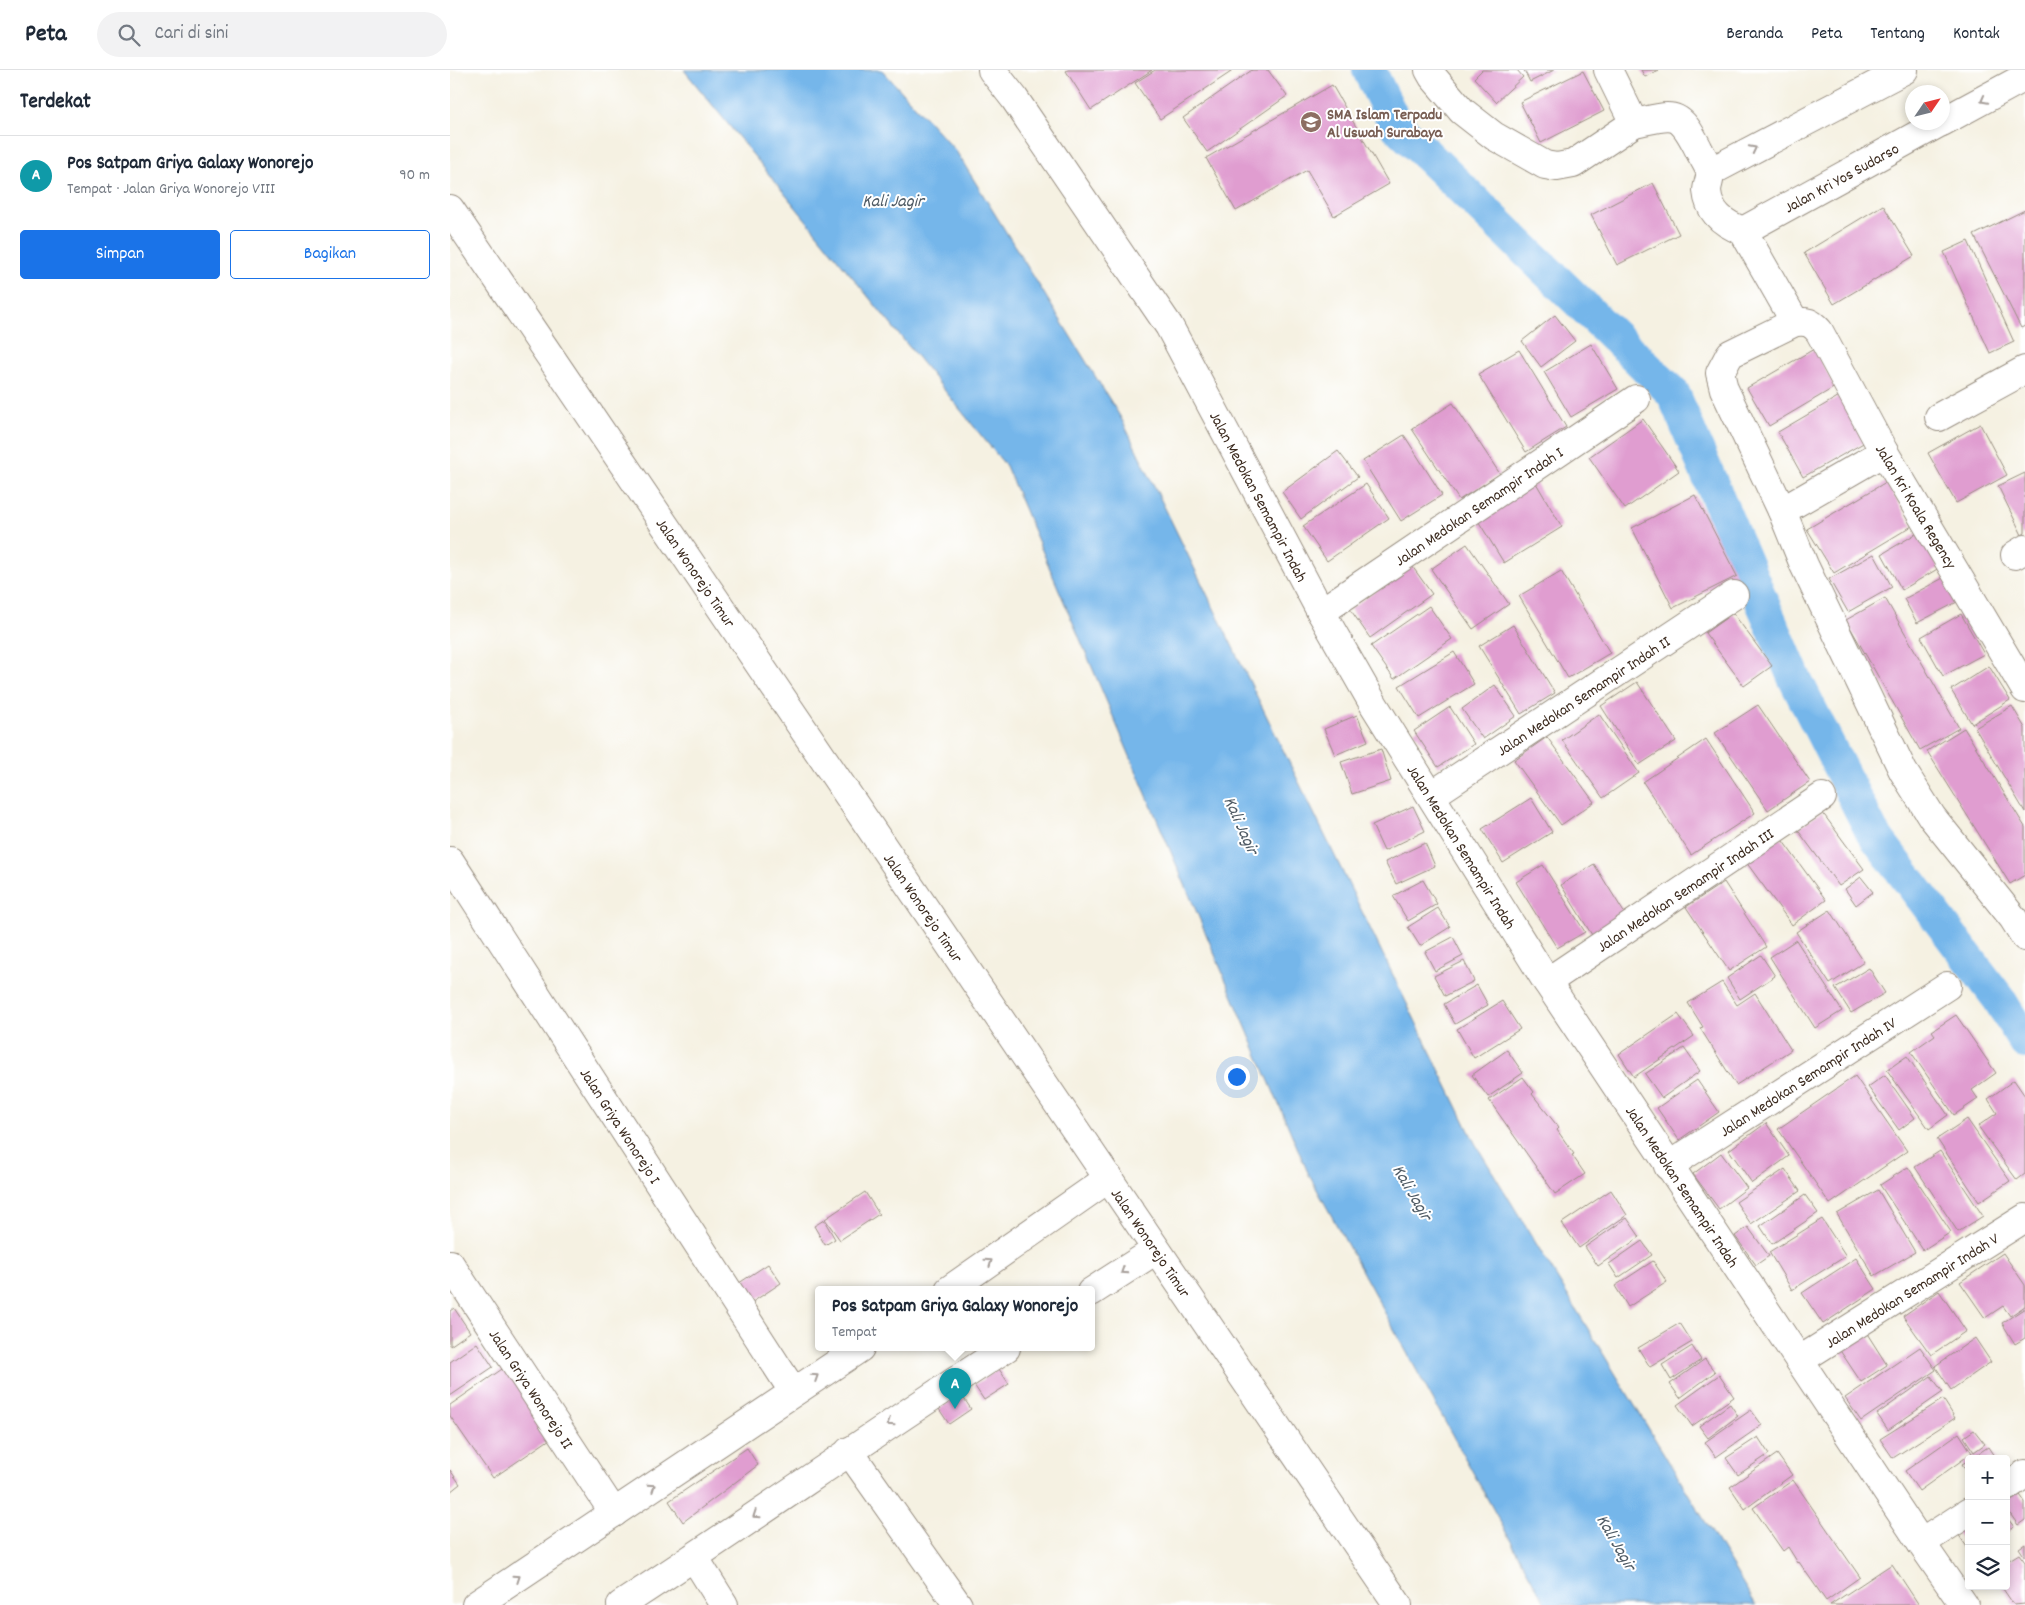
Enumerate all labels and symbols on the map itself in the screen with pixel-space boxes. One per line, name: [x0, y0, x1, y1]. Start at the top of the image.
north arrow: [1905, 85, 1950, 130]
one-way arrow: [1980, 93, 1989, 103]
place label: SMA Islam Terpadu Al Uswah Surabaya: [1327, 104, 1444, 145]
school or university icon: SMA Islam Terpadu Al Uswah Surabaya: [1299, 110, 1323, 134]
street label: Jalan Kri Yos Sudarso: [1781, 138, 1904, 220]
one-way arrow: [1748, 145, 1757, 155]
water label: Kali Jagir: [862, 190, 926, 215]
street label: Jalan Medokan Semampir Indah: [1202, 408, 1312, 587]
street label: Jalan Kri Koala Regency: [1868, 441, 1961, 574]
street label: Jalan Medokan Semampir Indah I: [1391, 442, 1569, 573]
street label: Jalan Wonorejo Timur: [649, 514, 740, 633]
street label: Jalan Medokan Semampir Indah II: [1493, 631, 1676, 763]
street label: Jalan Medokan Semampir Indah: [1400, 761, 1520, 935]
water label: Kali Jagir: [1216, 793, 1265, 861]
street label: Jalan Medokan Semampir Indah III: [1593, 824, 1779, 959]
street label: Jalan Wonorejo Timur: [877, 849, 968, 968]
street label: Jalan Medokan Semampir Indah IV: [1716, 1012, 1902, 1144]
street label: Jalan Griya Wonorejo I: [573, 1064, 665, 1189]
your location: [1224, 1064, 1250, 1090]
street label: Jalan Medokan Semampir Indah: [1619, 1102, 1743, 1273]
water label: Kali Jagir: [1385, 1160, 1438, 1228]
street label: Jalan Wonorejo Timur: [1104, 1184, 1195, 1303]
street label: Jalan Medokan Semampir Indah V: [1822, 1228, 2005, 1355]
one-way arrow: [983, 1259, 993, 1268]
one-way arrow: [1120, 1265, 1130, 1274]
street label: Jalan Griya Wonorejo II: [482, 1325, 578, 1454]
pin: A: [939, 1368, 971, 1409]
one-way arrow: [810, 1373, 819, 1383]
one-way arrow: [886, 1417, 895, 1426]
one-way arrow: [646, 1484, 655, 1493]
one-way arrow: [752, 1509, 761, 1518]
water label: Kali Jagir: [1589, 1510, 1642, 1578]
one-way arrow: [511, 1575, 520, 1584]

